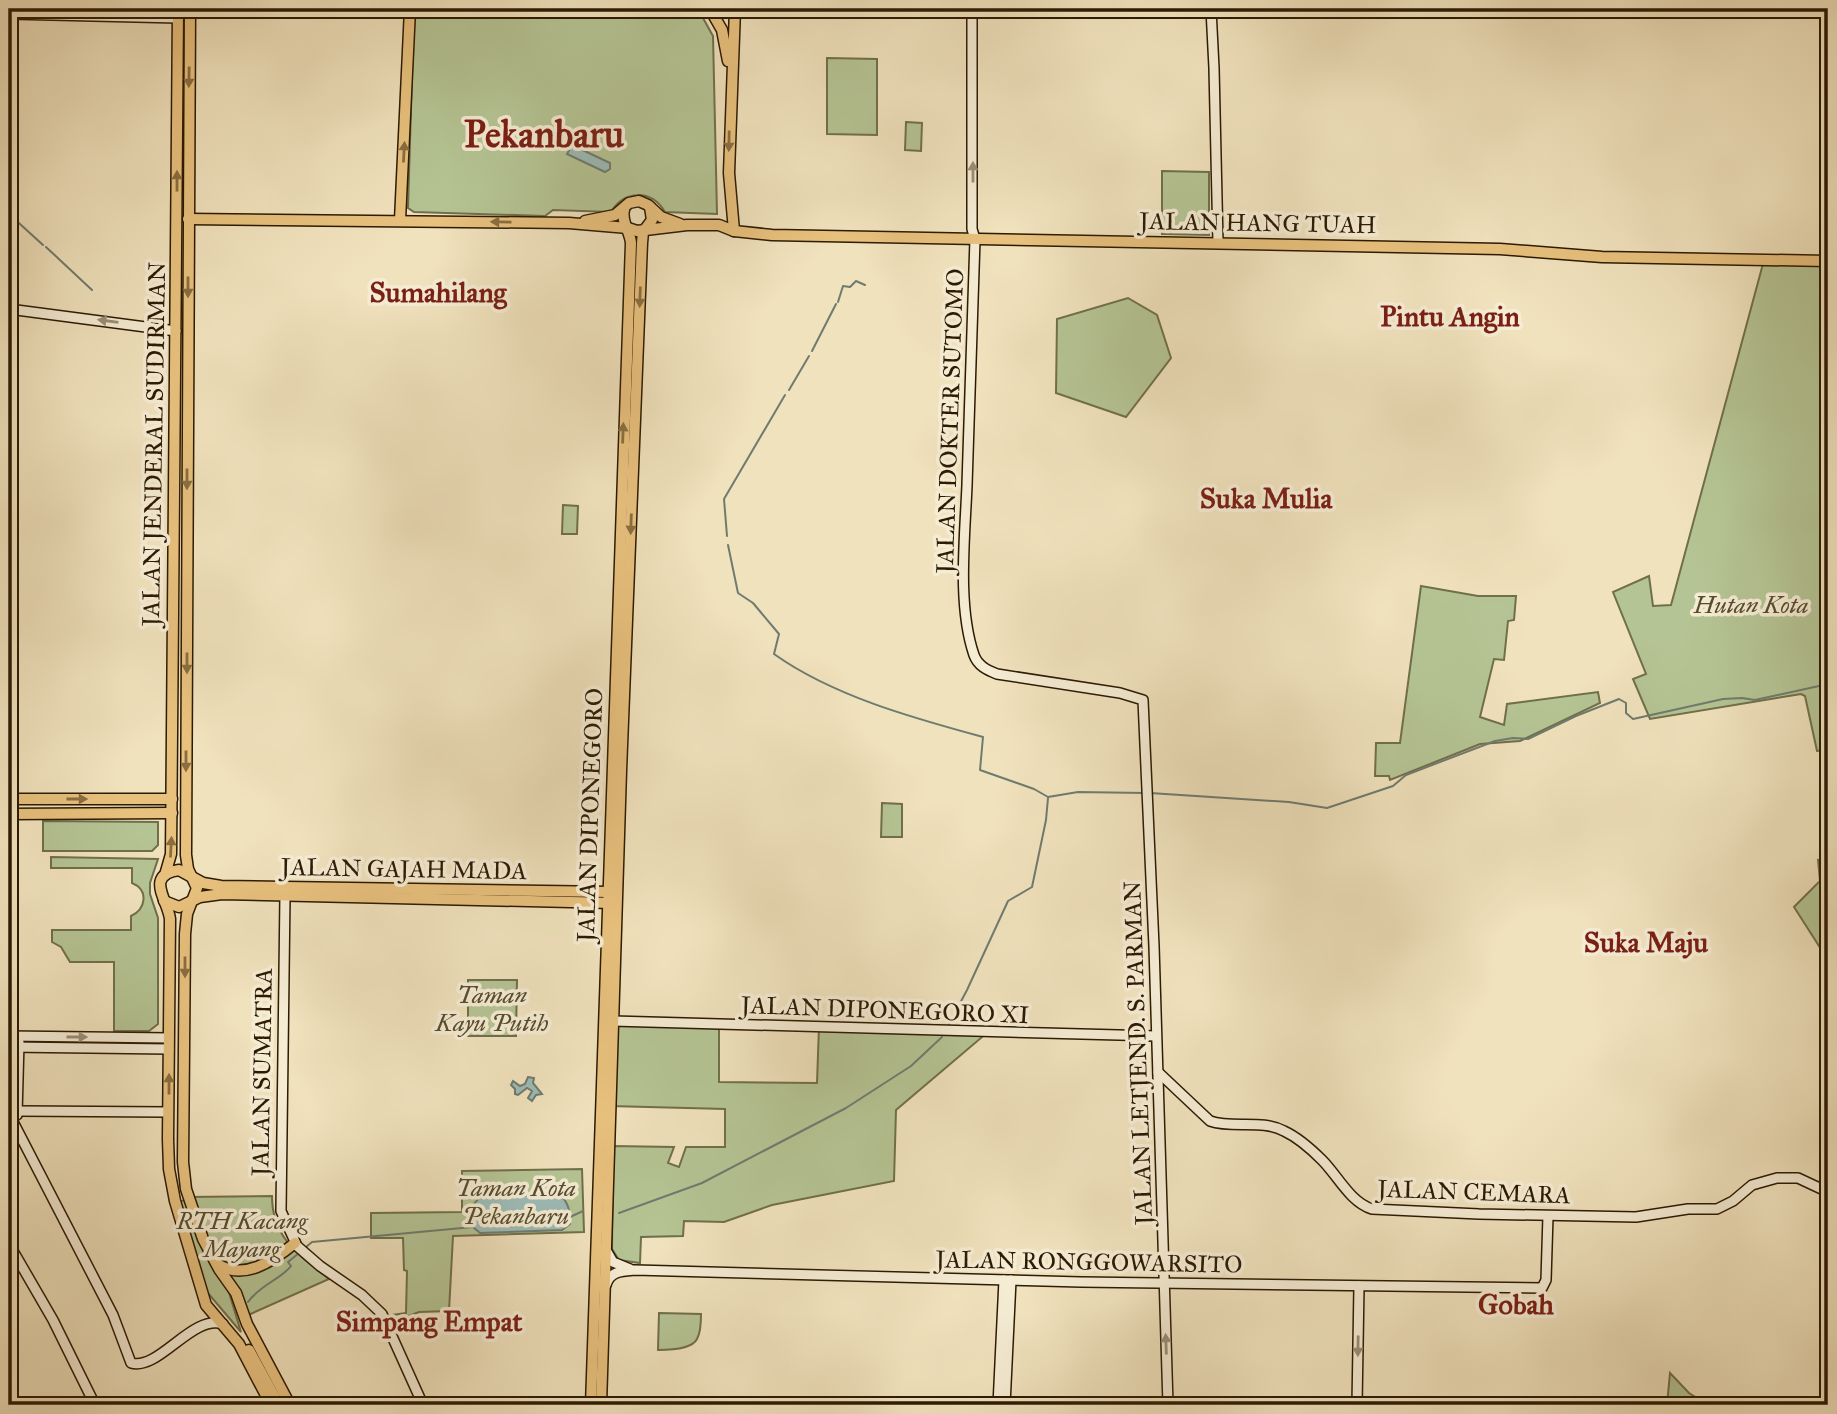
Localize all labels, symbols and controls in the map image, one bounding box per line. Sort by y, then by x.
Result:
one-way arrow [184,66,195,88]
district label: Pekanbaru [464,111,625,157]
one-way arrow [724,130,735,152]
one-way arrow [398,141,409,163]
one-way arrow [967,161,979,183]
one-way arrow [171,170,183,192]
street label: JALAN HANG TUAH [1136,206,1377,240]
one-way arrow [490,216,512,227]
street label: JALAN JENDERAL SUDIRMAN [136,261,172,630]
street label: JALAN DOKTER SUTOMO [930,268,970,577]
district label: Sumahilang [369,275,508,310]
one-way arrow [182,276,194,298]
one-way arrow [634,286,645,308]
district label: Pintu Angin [1380,299,1520,334]
one-way arrow [97,315,119,326]
one-way arrow [618,421,629,443]
one-way arrow [182,468,193,490]
district label: Suka Mulia [1200,481,1333,516]
one-way arrow [625,513,636,535]
park label: Hutan Kota [1693,590,1808,620]
one-way arrow [181,652,193,674]
street label: JALAN DIPONEGORO [570,687,609,946]
one-way arrow [180,750,192,772]
one-way arrow [66,793,88,805]
one-way arrow [166,836,177,858]
street label: JALAN GAJAH MADA [278,852,527,886]
street label: JALAN LETJEND. S. PARMAN [1117,881,1159,1228]
district label: Suka Maju [1584,925,1708,960]
one-way arrow [179,956,191,978]
street label: JALAN SUMATRA [245,968,279,1179]
park label: Taman Kayu Putih [434,980,549,1038]
street label: JALAN DIPONEGORO XI [737,990,1030,1030]
one-way arrow [66,1031,88,1043]
one-way arrow [163,1073,175,1095]
park label: Taman Kota Pekanbaru [456,1173,576,1231]
street label: JALAN CEMARA [1374,1174,1571,1210]
park label: RTH Kacang Mayang [176,1206,309,1264]
street label: JALAN RONGGOWARSITO [932,1244,1243,1280]
district label: Gobah [1478,1287,1554,1322]
district label: Simpang Empat [336,1304,522,1339]
one-way arrow [1160,1333,1171,1355]
one-way arrow [1352,1335,1364,1357]

